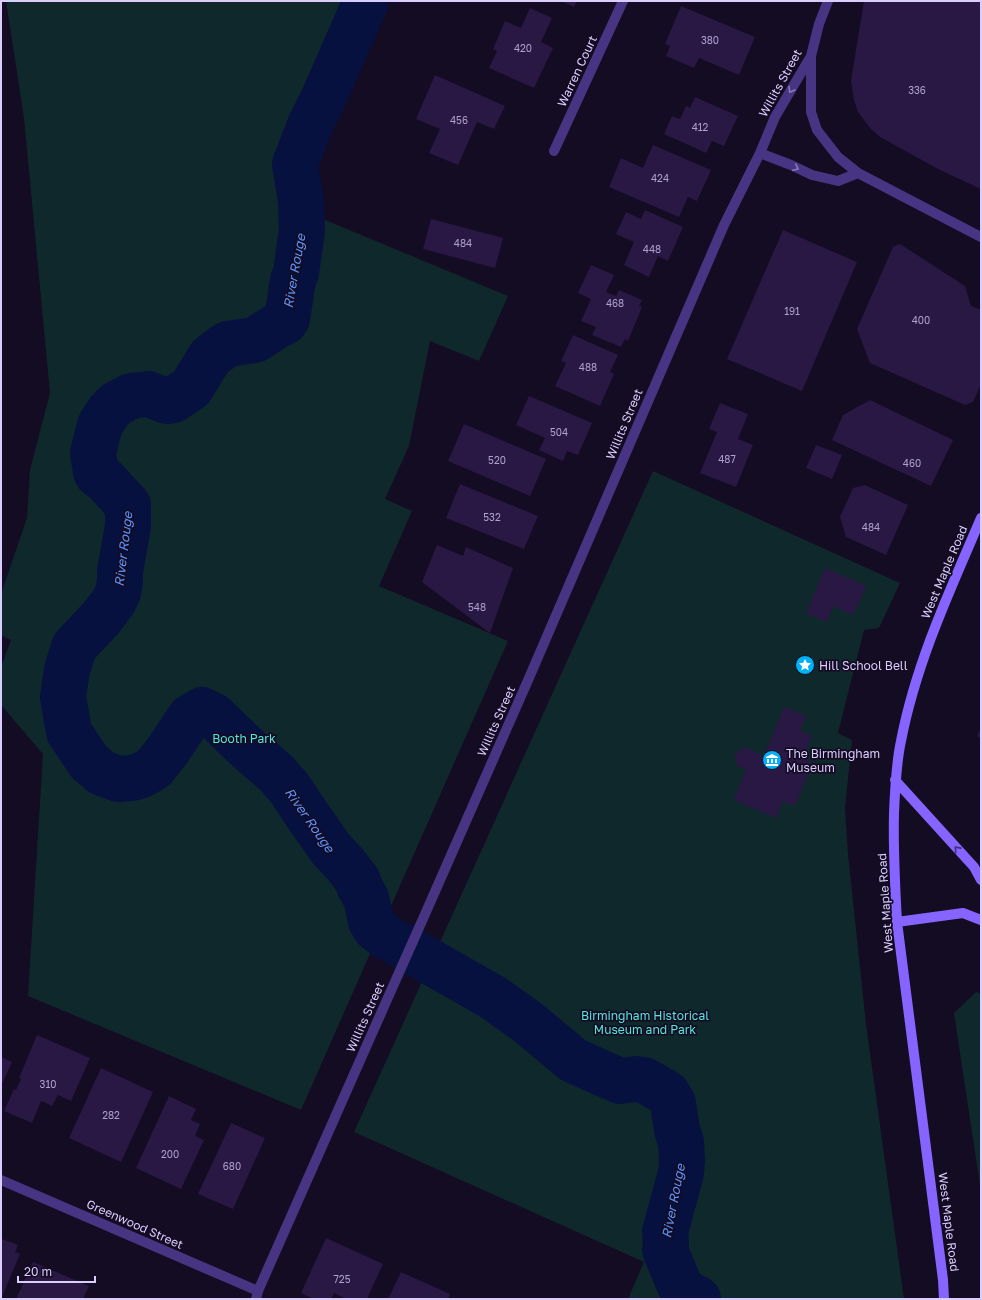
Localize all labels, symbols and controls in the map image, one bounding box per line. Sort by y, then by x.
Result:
street label: Warren Court [554,33,600,109]
house number: 380 [701,34,719,46]
house number: 420 [514,42,532,54]
street label: Willits Street [755,46,805,120]
house number: 336 [908,84,926,96]
one-way arrow [789,86,796,93]
house number: 456 [450,114,468,126]
house number: 412 [692,121,709,133]
one-way arrow [792,163,799,171]
house number: 424 [651,172,669,184]
water label: River Rouge [280,231,309,309]
house number: 484 [454,237,472,249]
house number: 448 [643,243,661,255]
house number: 468 [606,297,624,309]
house number: 191 [784,305,800,317]
house number: 400 [912,314,930,326]
house number: 488 [579,361,597,373]
street label: Willits Street [602,386,646,462]
house number: 504 [550,426,568,438]
house number: 487 [718,453,736,465]
house number: 520 [488,454,506,466]
house number: 460 [903,457,921,469]
water label: River Rouge [110,509,136,587]
house number: 532 [483,511,501,523]
house number: 484 [862,521,880,533]
street label: West Maple Road [918,523,970,621]
house number: 548 [468,601,486,613]
place icon: Hill School Bell [794,654,816,676]
place label: Hill School Bell [819,658,908,673]
street label: Willits Street [474,683,518,758]
park label: Booth Park [212,731,276,746]
place label: The Birmingham Museum [786,746,880,775]
museum icon: The Birmingham Museum [761,749,783,771]
water label: River Rouge [282,785,339,857]
one-way arrow [954,846,962,854]
street label: West Maple Road [874,853,896,953]
street label: Willits Street [343,979,387,1054]
park label: Birmingham Historical Museum and Park [581,1008,709,1037]
house number: 310 [40,1078,56,1090]
house number: 282 [102,1109,120,1121]
house number: 200 [161,1148,179,1160]
house number: 680 [223,1160,241,1172]
water label: River Rouge [658,1161,688,1239]
street label: West Maple Road [935,1172,963,1272]
street label: Greenwood Street [84,1196,186,1252]
scale bar [18,1258,95,1284]
text: 20 m [24,1264,52,1279]
house number: 725 [334,1273,351,1285]

